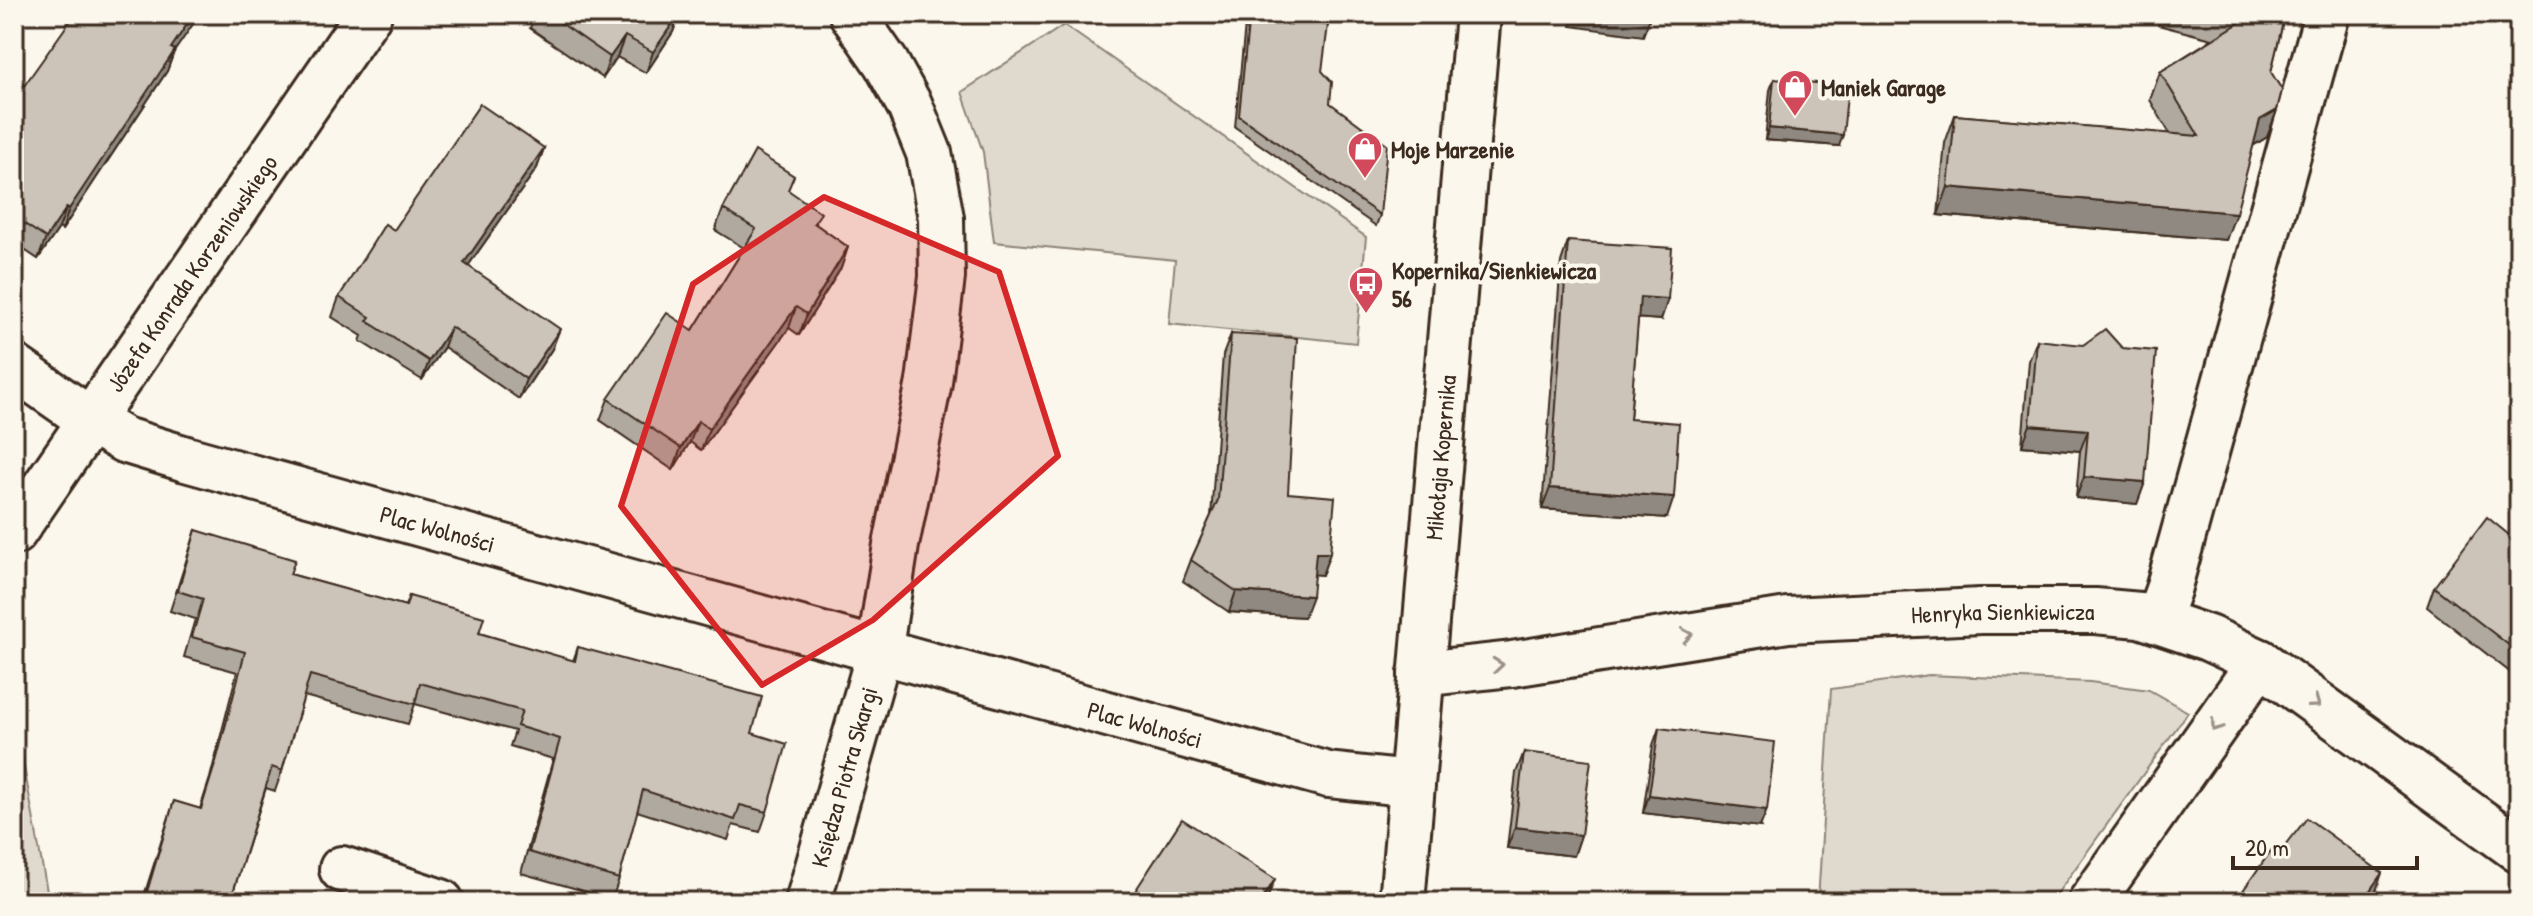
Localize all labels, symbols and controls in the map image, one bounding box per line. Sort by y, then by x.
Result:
shop icon: Maniek Garage [1776,68,1814,118]
place label: Maniek Garage [1821,71,1946,104]
shop icon: Moje Marzenie [1346,130,1384,180]
place label: Moje Marzenie [1391,133,1515,165]
street label: Józefa Konrada Korzeniowskiego [99,148,284,398]
place label: Kopernika/Sienkiewicza 56 [1392,254,1597,314]
bus stop icon: Kopernika/Sienkiewicza 56 [1347,265,1385,315]
street label: Mikołaja Kopernika [1417,374,1463,541]
street label: Plac Wolności [377,498,499,560]
street label: Henryka Sienkiewicza [1910,595,2094,630]
one-way arrow [1680,628,1694,645]
one-way arrow [1492,657,1505,674]
street label: Księdza Piotra Skargi [803,683,885,871]
street label: Plac Wolności [1084,693,1206,755]
one-way arrow [2307,693,2321,707]
one-way arrow [2211,718,2225,732]
scale bar [2233,820,2417,870]
text: 20 m [2245,831,2289,863]

